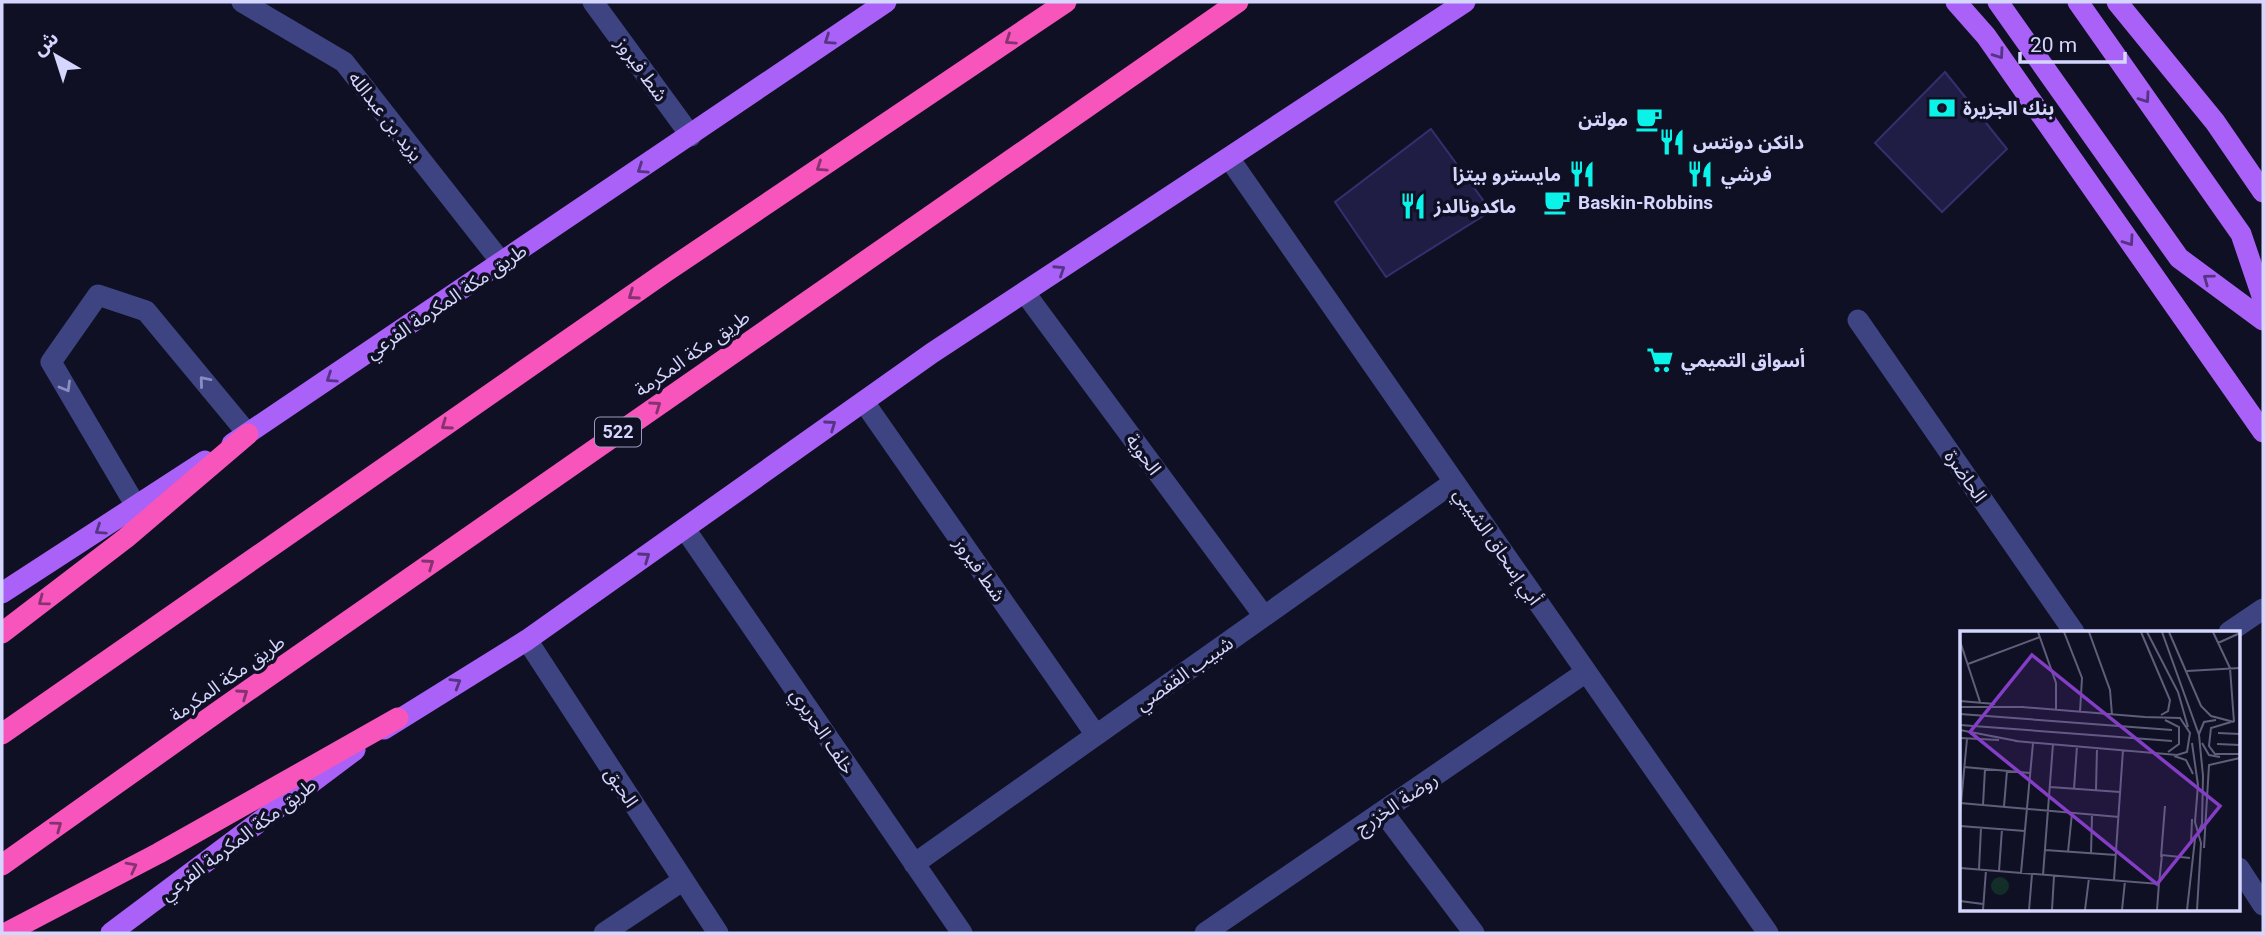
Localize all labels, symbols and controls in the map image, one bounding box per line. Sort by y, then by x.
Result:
north arrow [21,21,91,91]
scale bar [2020,21,2125,65]
text: ش [28,26,63,60]
street label: شط فيروز [610,32,673,106]
one-way arrow [824,32,837,45]
one-way arrow [1004,32,1017,45]
text: 20 m [2030,33,2077,57]
one-way arrow [1991,46,2003,59]
street label: يزيد بن عبدالله [343,67,428,166]
one-way arrow [2137,90,2149,103]
bank icon: بنك الجزيرة [1927,93,1957,123]
place label: بنك الجزيرة [1963,97,2054,120]
cafe icon: مولتن [1634,104,1664,134]
place label: مولتن [1578,108,1628,131]
restaurant icon: دانكن دونتس [1657,127,1687,157]
place label: دانكن دونتس [1693,131,1804,154]
one-way arrow [816,159,829,171]
restaurant icon: مايسترو بيتزا [1567,159,1597,189]
restaurant icon: فرشي [1685,159,1715,189]
one-way arrow [636,161,649,174]
place label: مايسترو بيتزا [1452,163,1561,186]
place label: فرشي [1721,163,1772,189]
cafe icon: Baskin-Robbins [1542,187,1572,217]
restaurant icon: ماكدونالدز [1398,191,1428,221]
place label: Baskin-Robbins [1578,191,1713,214]
place label: ماكدونالدز [1433,195,1516,218]
one-way arrow [2121,233,2133,246]
street label: طريق مكة المكرمة الفرعي [361,239,533,367]
one-way arrow [1052,265,1065,278]
one-way arrow [2203,275,2216,288]
one-way arrow [628,287,641,299]
street label: طريق مكة المكرمة [630,305,754,402]
supermarket icon: أسواق التميمي [1645,345,1675,375]
place label: أسواق التميمي [1681,347,1805,375]
one-way arrow [326,370,339,382]
one-way arrow [200,377,212,390]
one-way arrow [58,379,71,392]
one-way arrow [648,402,661,414]
one-way arrow [441,417,454,429]
road number: 522 [595,418,641,446]
one-way arrow [823,421,836,434]
street label: الحوية [1121,429,1166,479]
street label: الحاضرة [1939,446,1992,507]
street label: أبي إسحاق الشيبي [1446,483,1547,611]
one-way arrow [95,522,108,535]
street label: شط فيروز [948,532,1010,606]
one-way arrow [637,553,650,565]
one-way arrow [421,560,434,572]
one-way arrow [39,593,51,606]
street label: طريق مكة المكرمة [165,630,289,727]
street label: شبيب القفصي [1131,631,1240,718]
inset map [1960,631,2240,911]
one-way arrow [449,678,462,691]
street label: خلف الحريري [783,684,860,781]
one-way arrow [235,690,248,702]
street label: الحبق [600,763,643,812]
street label: روضة الخزرج [1351,767,1443,841]
street label: طريق مكة المكرمة الفرعي [156,773,323,908]
one-way arrow [49,822,62,834]
one-way arrow [124,862,137,876]

